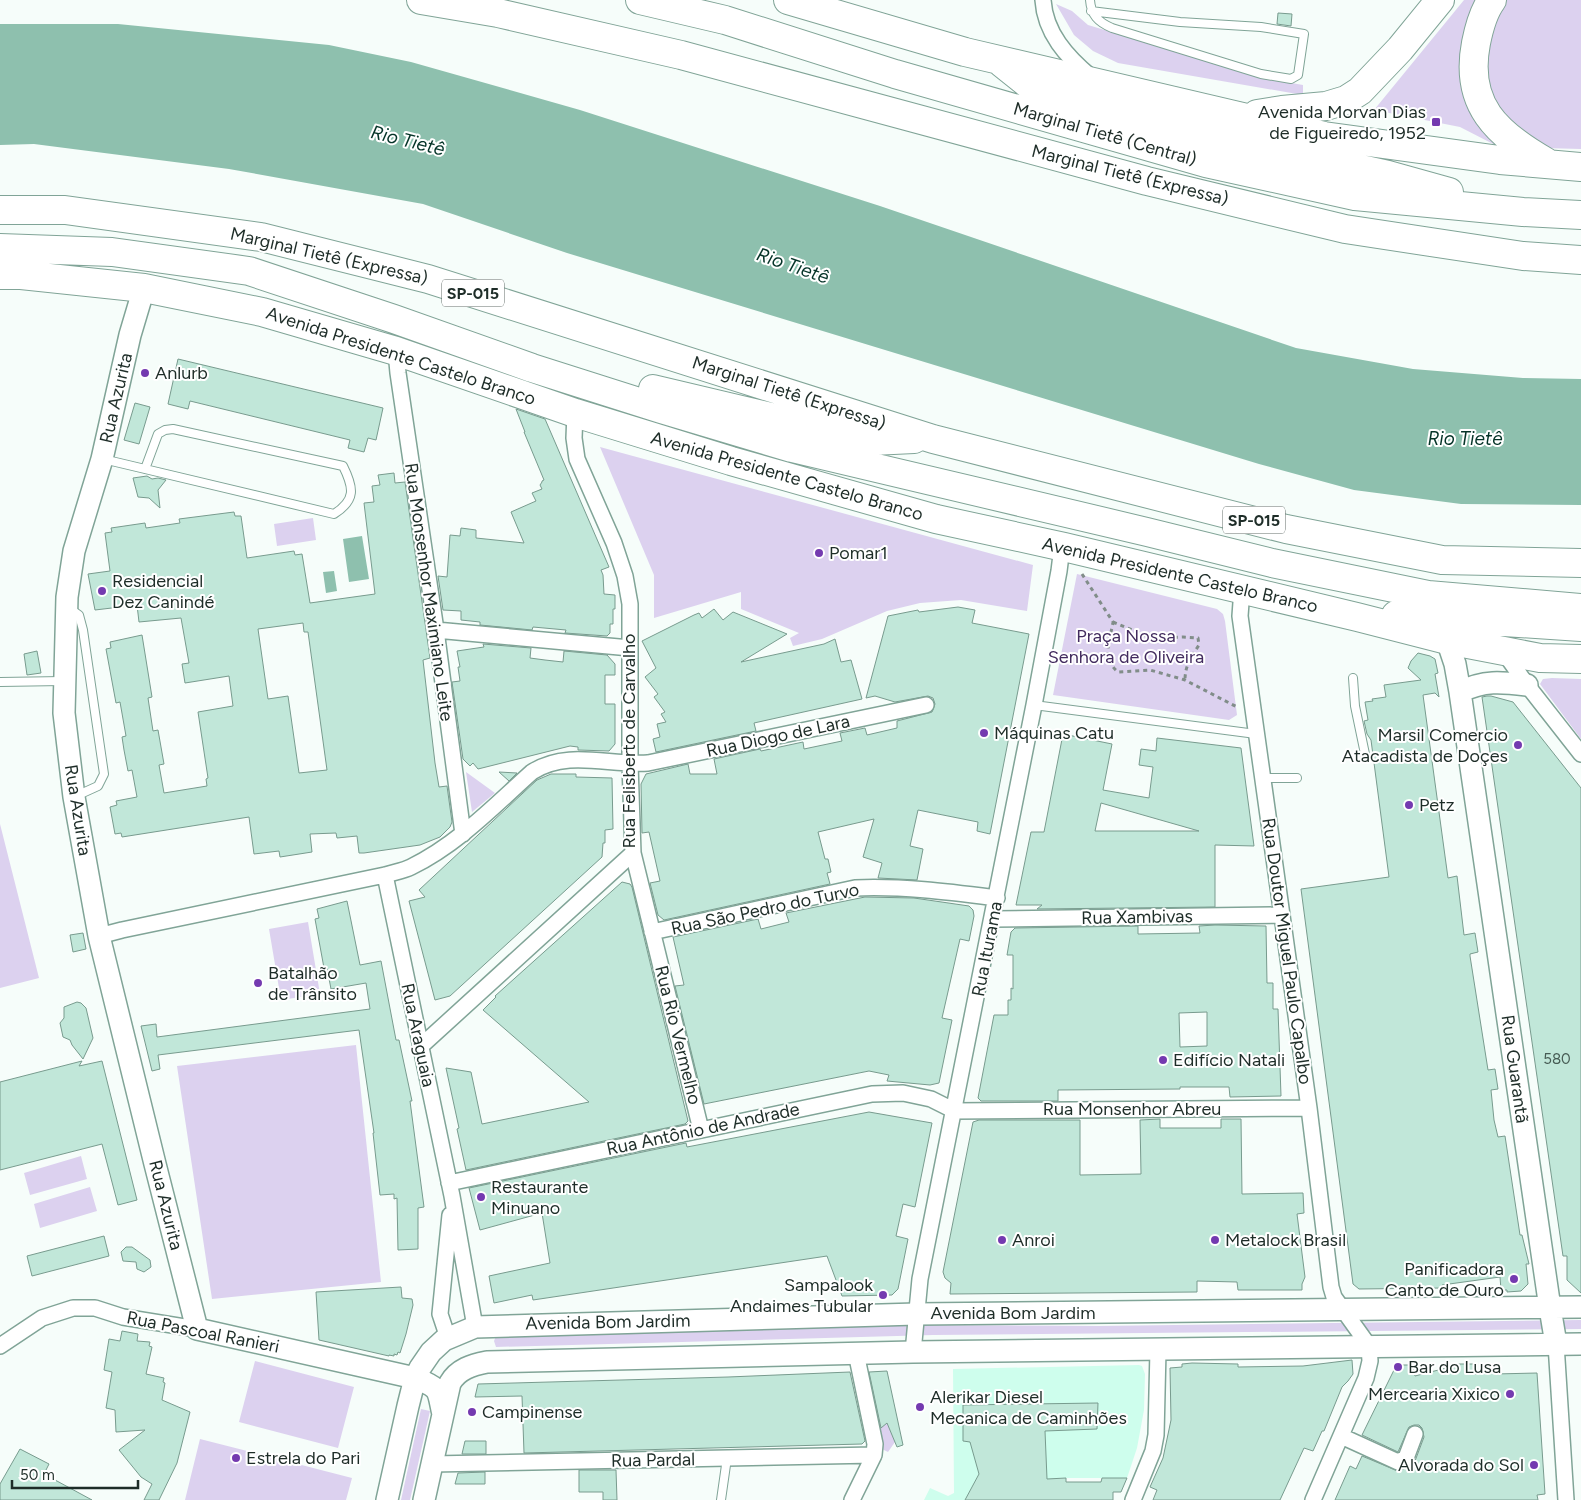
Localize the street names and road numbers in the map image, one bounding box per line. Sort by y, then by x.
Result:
street label: Marginal Tietê (Central) [1011,97,1199,171]
street label: Marginal Tietê (Expressa) [1029,140,1231,210]
street label: Marginal Tietê (Expressa) [228,223,430,289]
road number: SP-015 [442,280,504,306]
street label: Avenida Presidente Castelo Branco [263,302,539,410]
street label: Rua Azurita [95,351,137,445]
street label: Marginal Tietê (Expressa) [689,351,889,435]
street label: Avenida Presidente Castelo Branco [648,427,926,525]
street label: Rua Monsenhor Maximiano Leite [400,461,458,723]
road number: SP-015 [1223,506,1285,534]
street label: Avenida Presidente Castelo Branco [1040,533,1320,617]
street label: Rua Felisberto de Carvalho [618,634,640,848]
street label: Rua Diogo de Lara [704,710,852,762]
street label: Rua Azurita [60,763,96,857]
street label: Rua Doutor Miguel Paulo Capalbo [1257,816,1317,1086]
street label: Rua São Pedro do Turvo [669,878,861,940]
street label: Rua Iturama [967,900,1007,998]
street label: Rua Xambivas [1081,905,1193,929]
street label: Rua Rio Vermelho [650,963,706,1107]
street label: Rua Araguaia [396,981,440,1089]
street label: Rua Guarantã [1497,1013,1533,1125]
street label: Rua Antônio de Andrade [605,1098,802,1160]
street label: Rua Monsenhor Abreu [1043,1098,1221,1120]
street label: Rua Azurita [144,1158,188,1252]
street label: Avenida Bom Jardim [930,1302,1096,1324]
street label: Rua Pascoal Ranieri [125,1306,281,1358]
street label: Avenida Bom Jardim [525,1310,691,1334]
street label: Rua Pardal [611,1448,695,1472]

